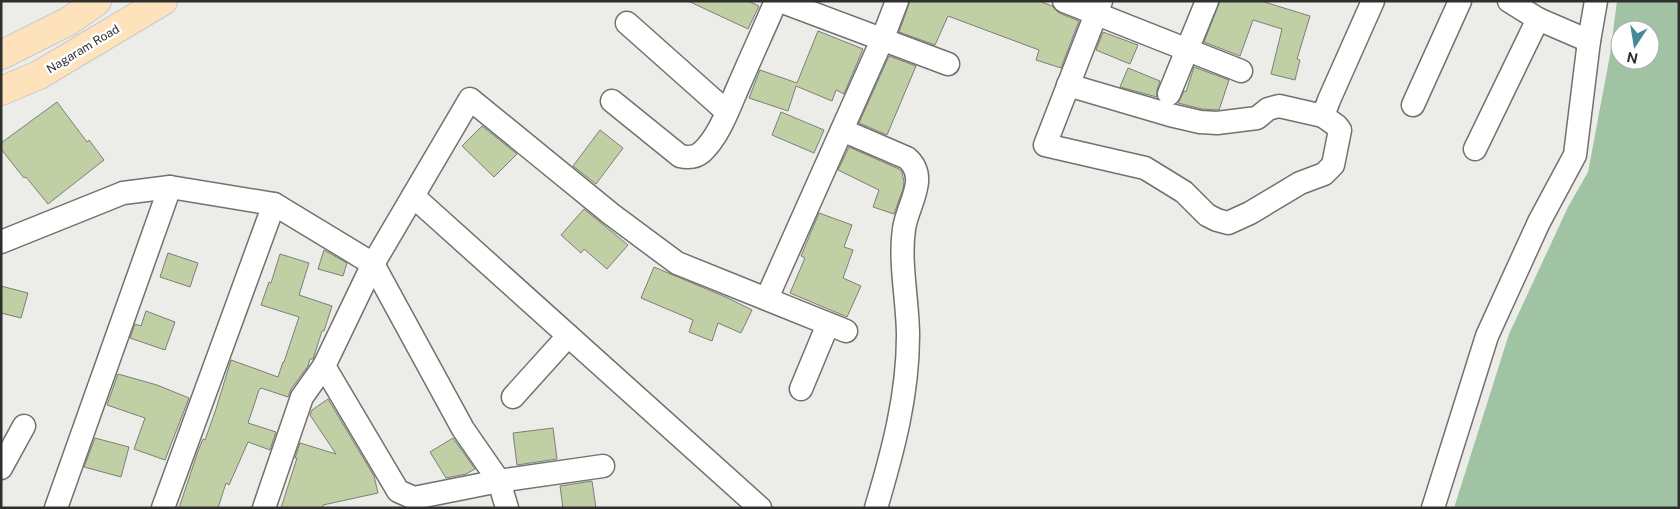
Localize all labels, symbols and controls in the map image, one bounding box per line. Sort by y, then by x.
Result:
north arrow [1610,20,1660,70]
street label: Nagaram Road [44,22,122,76]
text: N [1625,49,1639,67]

